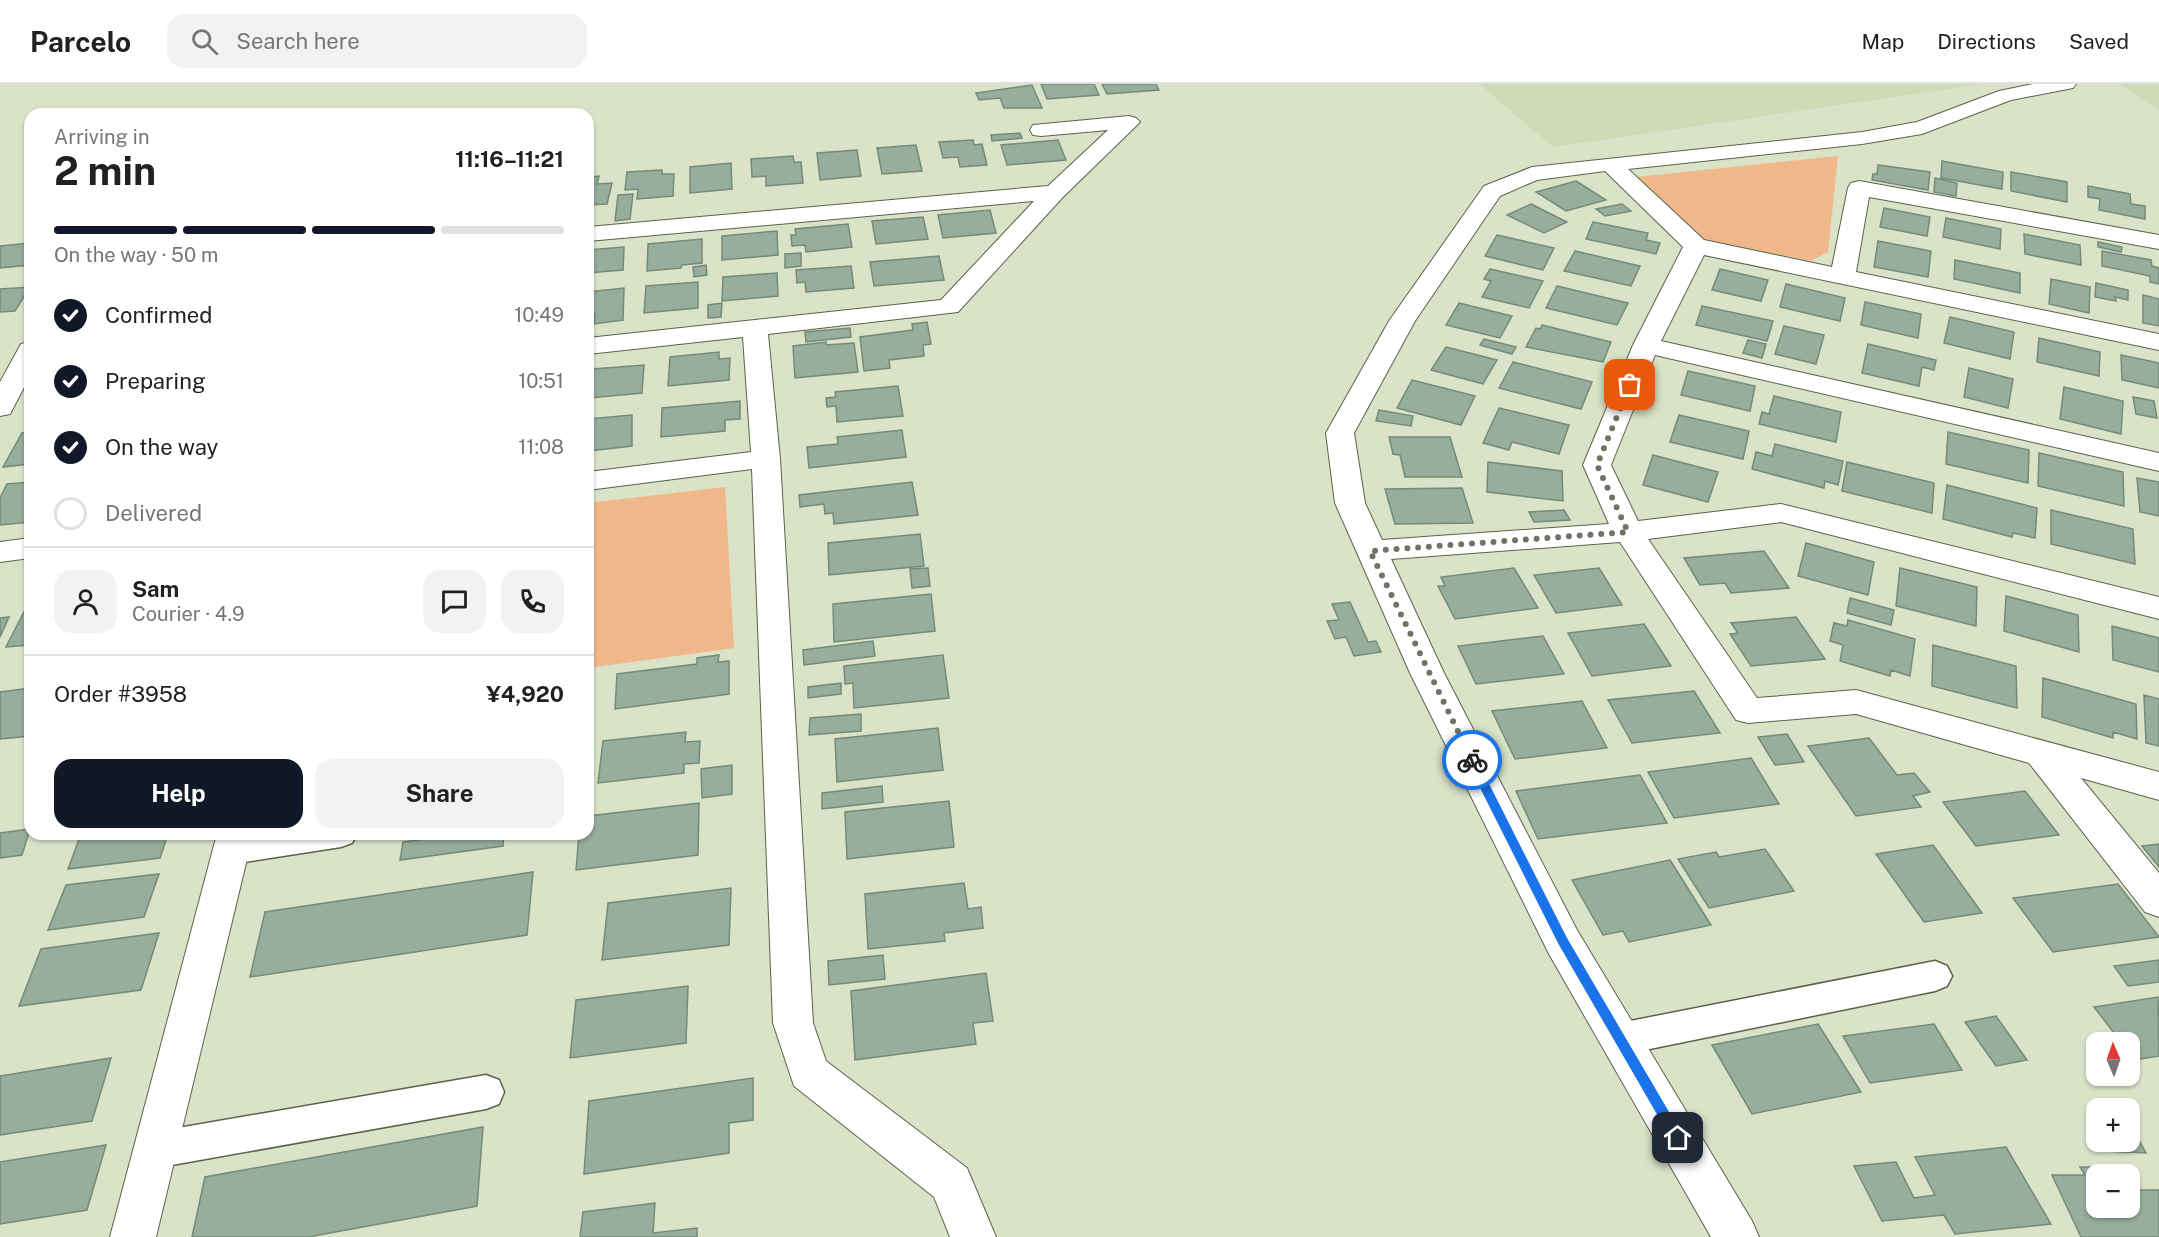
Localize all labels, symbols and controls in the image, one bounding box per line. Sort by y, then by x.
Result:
search box [167,14,587,68]
text: Parcelo [30,25,131,58]
icon: search [188,25,221,58]
text: Search here [236,28,360,54]
text: Map [1862,29,1904,54]
text: Directions [1937,29,2036,54]
text: Saved [2069,29,2129,54]
text: Arriving in [54,125,149,149]
text: 11:16–11:21 [455,146,564,172]
text: 2 min [54,148,156,194]
text: On the way · 50 m [54,243,218,267]
icon: check [54,299,87,332]
text: Confirmed [105,302,212,328]
text: 10:49 [514,303,564,327]
pin [1604,359,1655,410]
icon: check [54,365,87,398]
text: Preparing [105,368,206,394]
icon: bag [1613,368,1646,401]
text: 10:51 [518,369,564,393]
icon: check [54,431,87,464]
text: On the way [105,434,218,460]
text: 11:08 [518,435,564,459]
text: Delivered [105,500,202,526]
button: person [54,570,117,633]
button: chat [423,570,486,633]
button: phone [501,570,564,633]
text: Sam [132,576,179,602]
text: Courier · 4.9 [132,602,244,626]
text: Order #3958 [54,681,187,707]
text: ¥4,920 [486,681,564,707]
courier [1442,730,1502,790]
icon: bike [1456,744,1489,777]
button: Help [54,759,303,828]
button: Share [315,759,564,828]
north arrow [2086,1032,2140,1086]
map controls [2086,1032,2140,1218]
button: + [2086,1098,2140,1152]
pin [1652,1112,1703,1163]
icon: home [1661,1121,1694,1154]
button: − [2086,1164,2140,1218]

